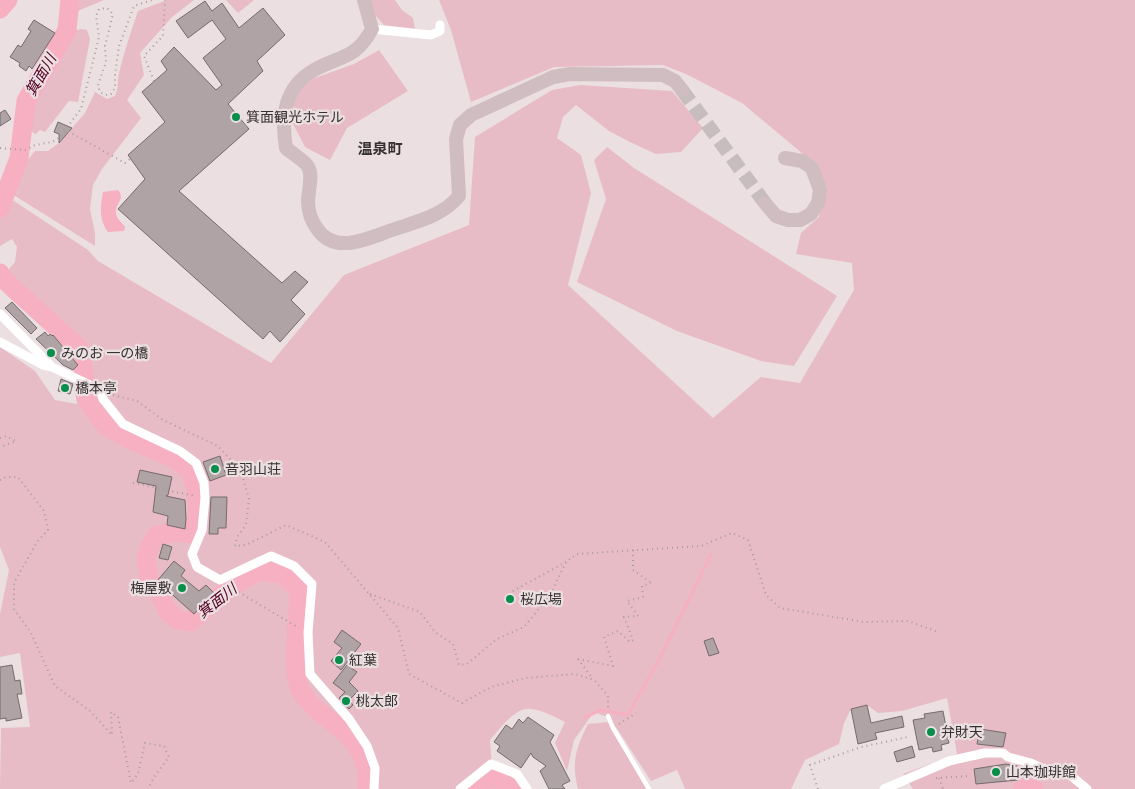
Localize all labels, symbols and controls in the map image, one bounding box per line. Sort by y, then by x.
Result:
water label: 箕面川 [21,49,61,99]
place label: 箕面観光ホテル [246,108,344,126]
marker: 箕面観光ホテル [230,111,242,123]
district label: 温泉町 [357,139,403,158]
place label: みのお 一の橋 [61,344,148,362]
marker: みのお 一の橋 [45,347,57,359]
place label: 橋本亭 [75,379,117,397]
marker: 橋本亭 [59,382,71,394]
place label: 音羽山荘 [225,460,281,478]
marker: 音羽山荘 [209,463,221,475]
water label: 箕面川 [193,578,242,622]
place label: 梅屋敷 [130,579,172,597]
marker: 梅屋敷 [176,582,188,594]
place label: 桜広場 [520,590,562,608]
marker: 桜広場 [504,593,516,605]
place label: 紅葉 [349,651,377,669]
marker: 紅葉 [333,654,345,666]
place label: 桃太郎 [356,692,398,710]
marker: 桃太郎 [340,695,352,707]
place label: 弁財天 [941,723,983,741]
marker: 弁財天 [925,726,937,738]
place label: 山本珈琲館 [1006,763,1076,781]
marker: 山本珈琲館 [990,766,1002,778]

